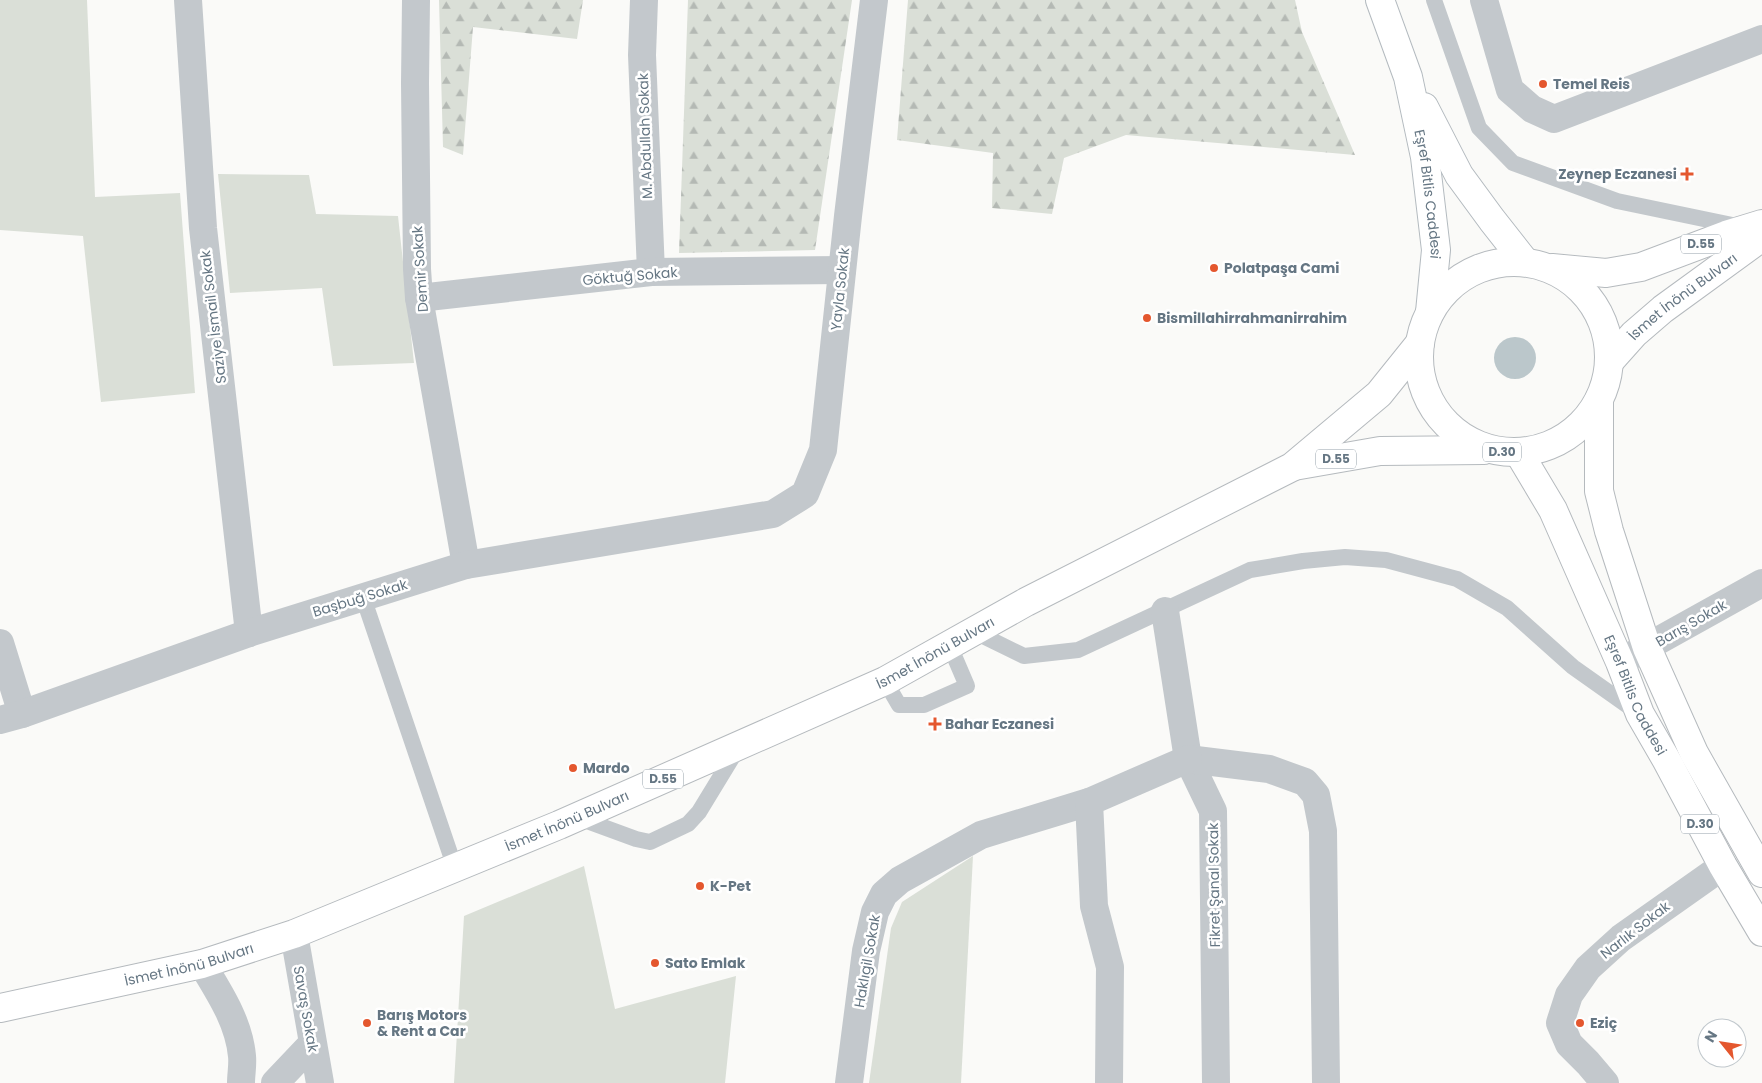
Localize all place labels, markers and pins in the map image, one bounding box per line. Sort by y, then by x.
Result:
place label: Temel Reis [1553,74,1630,94]
marker: Temel Reis [1537,78,1549,90]
place label: Zeynep Eczanesi [1558,164,1677,184]
marker: Zeynep Eczanesi [1681,168,1693,180]
place label: Polatpaşa Cami [1224,258,1339,278]
marker: Polatpaşa Cami [1208,262,1220,274]
place label: Bismillahirrahmanirrahim [1157,308,1347,328]
marker: Bismillahirrahmanirrahim [1141,312,1153,324]
place label: Bahar Eczanesi [945,714,1054,734]
marker: Bahar Eczanesi [929,718,941,730]
place label: Mardo [583,758,630,778]
marker: Mardo [567,762,579,774]
place label: K-Pet [710,876,751,896]
marker: K-Pet [694,880,706,892]
place label: Sato Emlak [665,953,746,973]
marker: Sato Emlak [649,957,661,969]
place label: Barış Motors & Rent a Car [377,1005,467,1041]
place label: Eziç [1590,1013,1618,1033]
marker: Barış Motors & Rent a Car [361,1017,373,1029]
marker: Eziç [1574,1017,1586,1029]

